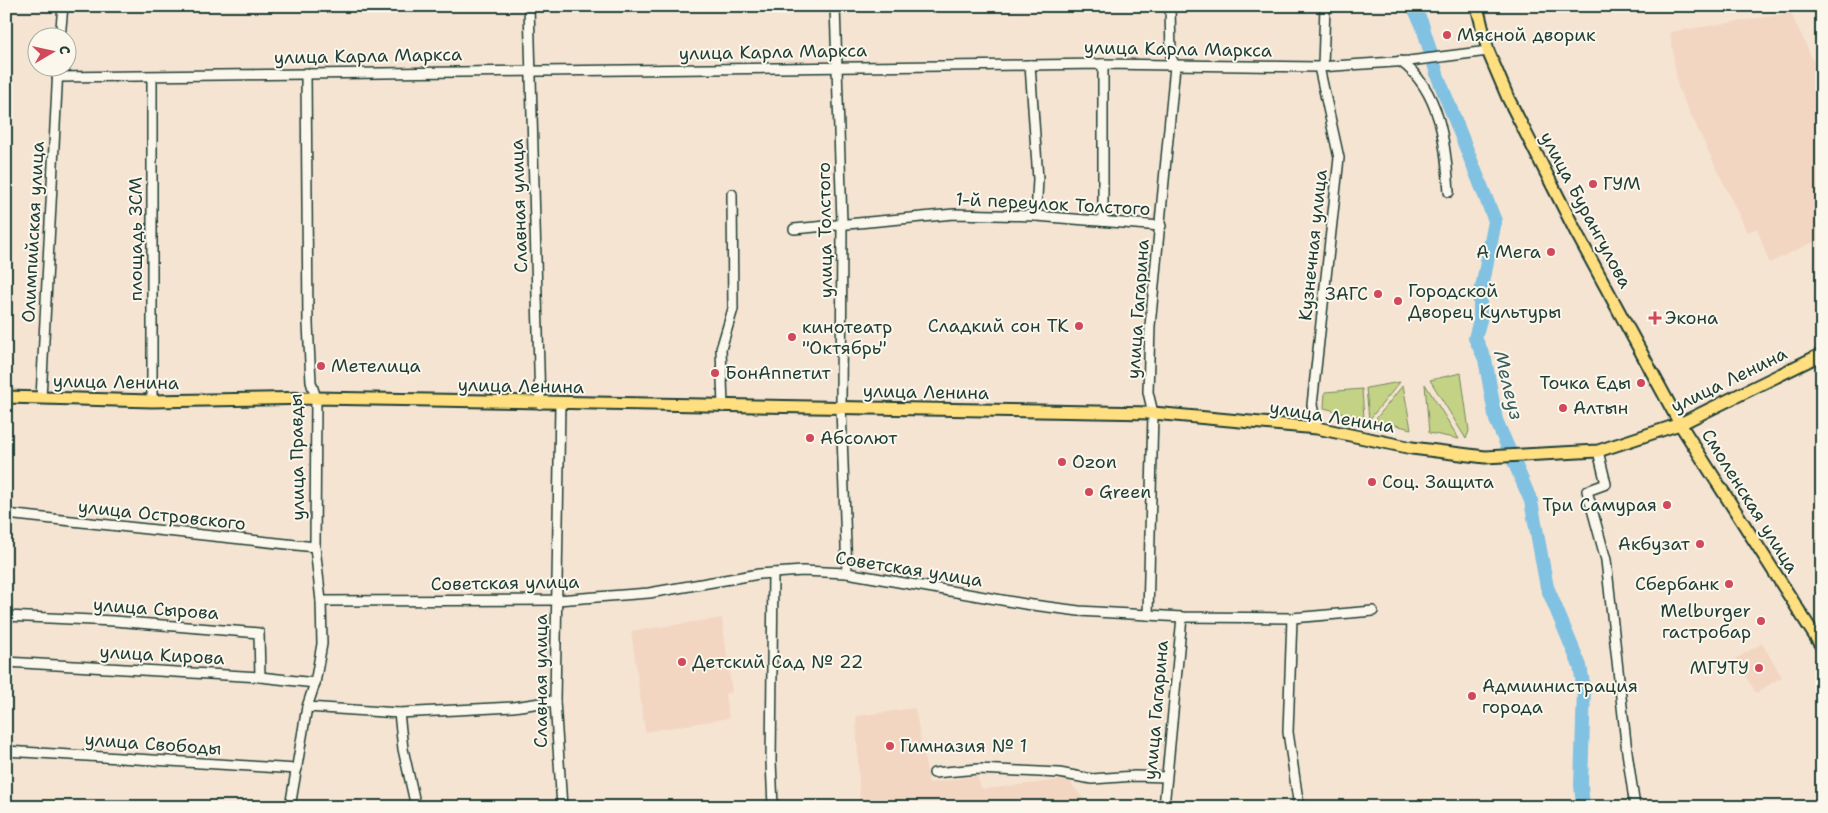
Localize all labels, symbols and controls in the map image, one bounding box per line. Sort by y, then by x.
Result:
place label: Мясной дворик [1457,23,1596,47]
north arrow [28,28,78,78]
marker: Мясной дворик [1441,29,1453,41]
street label: улица Карла Маркса [1084,35,1272,63]
street label: улица Карла Маркса [679,38,867,66]
street label: улица Карла Маркса [274,42,462,70]
text: С [55,44,74,56]
street label: улица Бурангулова [1535,128,1637,292]
street label: Славная улица [505,139,533,273]
street label: Олимпийская улица [16,141,50,323]
street label: улица Толстого [812,162,838,298]
street label: Кузнечная улица [1293,168,1333,322]
place label: ГУМ [1603,172,1641,196]
street label: площадь ЗСМ [124,177,148,301]
marker: ГУМ [1587,178,1599,190]
street label: 1-й переулок Толстого [955,187,1151,221]
street label: улица Гагарина [1121,238,1155,380]
place label: А Мега [1476,240,1541,264]
marker: А Мега [1545,246,1557,258]
place label: Городской Дворец Культуры [1408,279,1561,324]
place label: ЗАГС [1325,282,1368,306]
marker: ЗАГС [1372,288,1384,300]
marker: Городской Дворец Культуры [1392,295,1404,307]
place label: Экона [1665,306,1718,330]
marker: Экона [1649,312,1661,324]
place label: Сладкий сон ТК [928,314,1069,338]
place label: кинотеатр "Октябрь" [802,315,892,360]
marker: Сладкий сон ТК [1073,320,1085,332]
marker: кинотеатр "Октябрь" [786,331,798,343]
street label: улица Ленина [1667,342,1791,418]
water label: Мелеуз [1488,348,1529,422]
place label: Метелица [331,354,421,378]
marker: Метелица [315,360,327,372]
place label: БонАппетит [725,361,831,385]
marker: БонАппетит [709,367,721,379]
street label: улица Ленина [53,369,179,395]
place label: Точка Еды [1540,371,1631,395]
street label: улица Ленина [458,373,584,399]
marker: Точка Еды [1635,377,1647,389]
street label: улица Ленина [863,379,989,405]
street label: улица Правды [284,393,310,521]
street label: улица Ленина [1268,395,1396,439]
place label: Алтын [1573,396,1628,420]
marker: Алтын [1557,402,1569,414]
street label: Смоленская улица [1696,424,1804,578]
place label: Абсолют [820,426,898,450]
marker: Абсолют [804,432,816,444]
place label: Ozon [1072,450,1117,474]
marker: Ozon [1056,456,1068,468]
place label: Соц. Защита [1382,470,1494,494]
marker: Соц. Защита [1366,476,1378,488]
place label: Green [1099,480,1151,504]
marker: Green [1083,486,1095,498]
place label: Три Самурая [1542,493,1657,517]
street label: улица Островского [77,494,247,536]
marker: Три Самурая [1661,499,1673,511]
place label: Акбузат [1618,532,1691,556]
marker: Акбузат [1694,538,1706,550]
street label: Советская улица [834,546,984,592]
street label: Советская улица [430,570,580,596]
place label: Сбербанк [1635,572,1719,596]
marker: Сбербанк [1723,578,1735,590]
street label: улица Сырова [92,593,220,625]
place label: Melburger гастробар [1660,599,1751,644]
street label: Славная улица [529,614,553,748]
marker: Melburger гастробар [1755,615,1767,627]
street label: улица Гагарина [1138,639,1174,781]
street label: улица Кирова [99,640,225,670]
place label: Детский Сад № 22 [692,650,863,674]
marker: Детский Сад № 22 [676,656,688,668]
place label: МГУТУ [1690,656,1749,680]
marker: МГУТУ [1753,662,1765,674]
place label: Адмиинистрация города [1482,674,1638,719]
marker: Адмиинистрация города [1466,690,1478,702]
street label: улица Свободы [84,727,222,761]
place label: Гимназия № 1 [900,734,1027,758]
marker: Гимназия № 1 [884,740,896,752]

